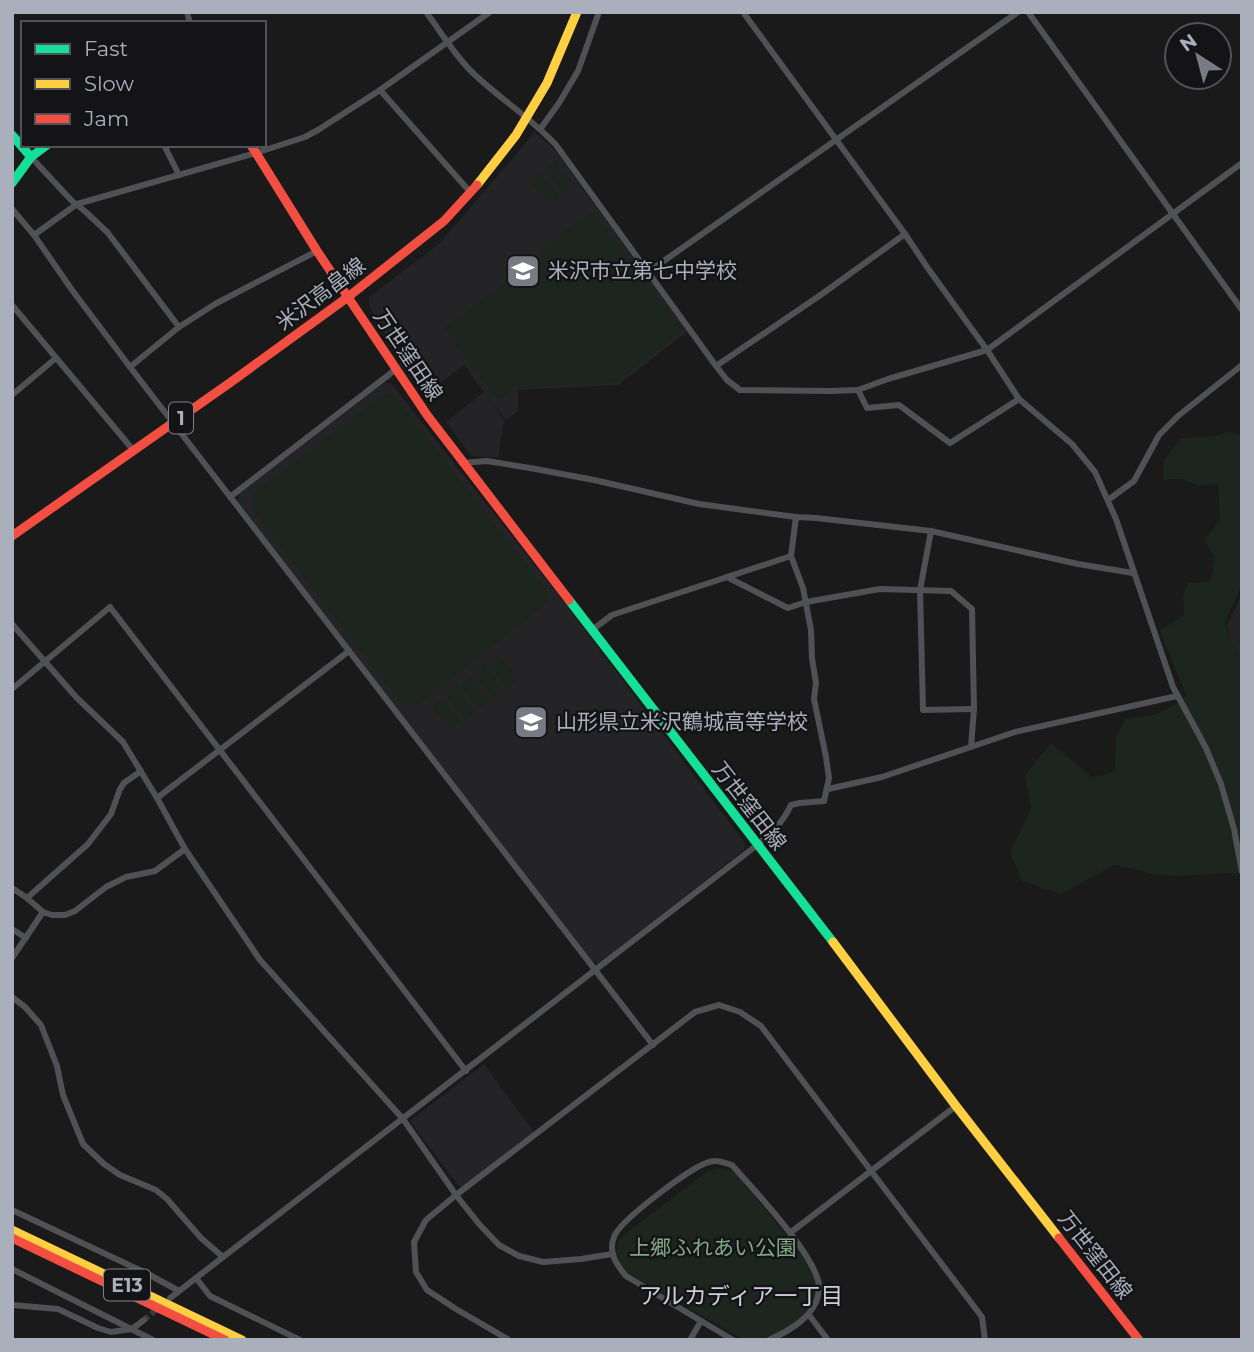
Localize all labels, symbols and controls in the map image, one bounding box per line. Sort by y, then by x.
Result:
legend [21,21,266,147]
north arrow [1163,21,1233,91]
text: N [1175,29,1201,56]
text: Fast [84,36,128,61]
text: Slow [84,71,134,96]
text: Jam [83,106,129,131]
street label: 米沢高畠線 [271,252,370,335]
school or university icon: 米沢市立第七中学校 [504,252,542,290]
place label: 米沢市立第七中学校 [548,258,737,283]
street label: 万世窪田線 [369,304,448,405]
road number: 1 [169,402,193,434]
school or university icon: 山形県立米沢鶴城高等学校 [512,703,550,741]
place label: 山形県立米沢鶴城高等学校 [556,709,808,734]
street label: 万世窪田線 [707,757,792,855]
street label: 万世窪田線 [1053,1206,1138,1304]
park label: 上郷ふれあい公園 [629,1235,797,1260]
road number: E13 [104,1270,150,1301]
district label: アルカディア一丁目 [639,1282,843,1310]

